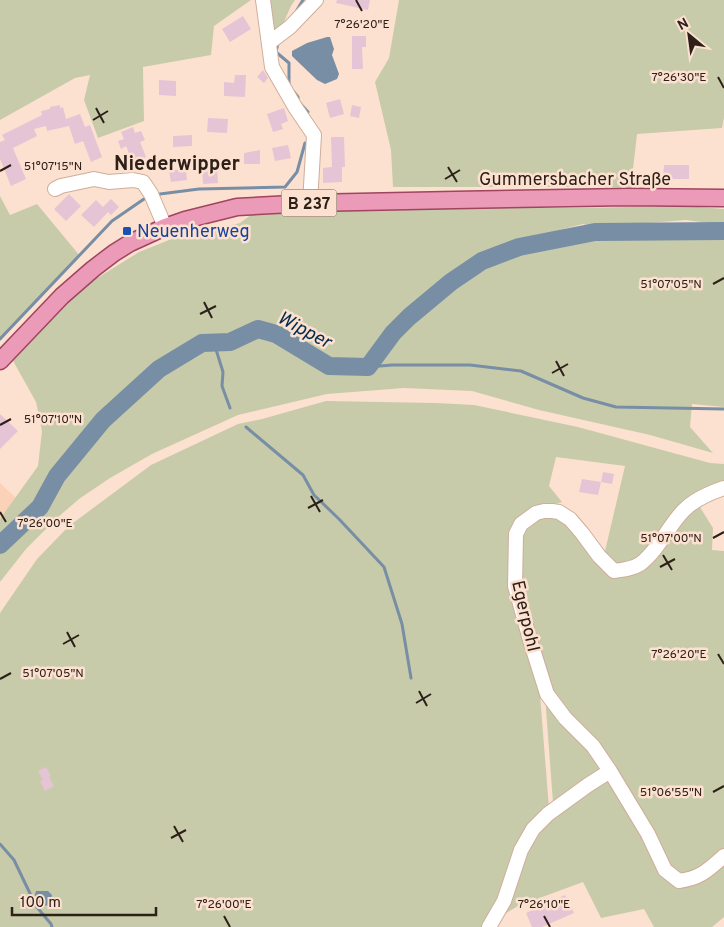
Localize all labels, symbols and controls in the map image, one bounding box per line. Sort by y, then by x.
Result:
north arrow [664,10,714,60]
text: N [675,15,692,35]
text: 7°26'20"E [334,17,390,33]
text: 7°26'30"E [651,70,707,86]
district label: Niederwipper [114,152,241,178]
text: 51°07'15"N [24,159,82,175]
street label: Gummersbacher Straße [479,169,671,192]
road number: B 237 [282,190,336,217]
place label: Neuenherweg [137,221,250,244]
marker: Neuenherweg [121,225,133,237]
text: 51°07'05"N [640,277,702,293]
water label: Wipper [273,307,337,356]
text: 51°07'10"N [24,412,82,428]
text: 7°26'00"E [17,516,73,532]
text: 51°07'00"N [640,531,702,547]
street label: Egerpohl [505,579,544,654]
text: 7°26'20"E [651,647,707,663]
text: 51°07'05"N [22,666,84,682]
text: 51°06'55"N [640,785,702,801]
scale bar [12,884,156,916]
text: 100 m [20,894,61,913]
text: 7°26'00"E [196,897,252,913]
text: 7°26'10"E [518,897,570,913]

